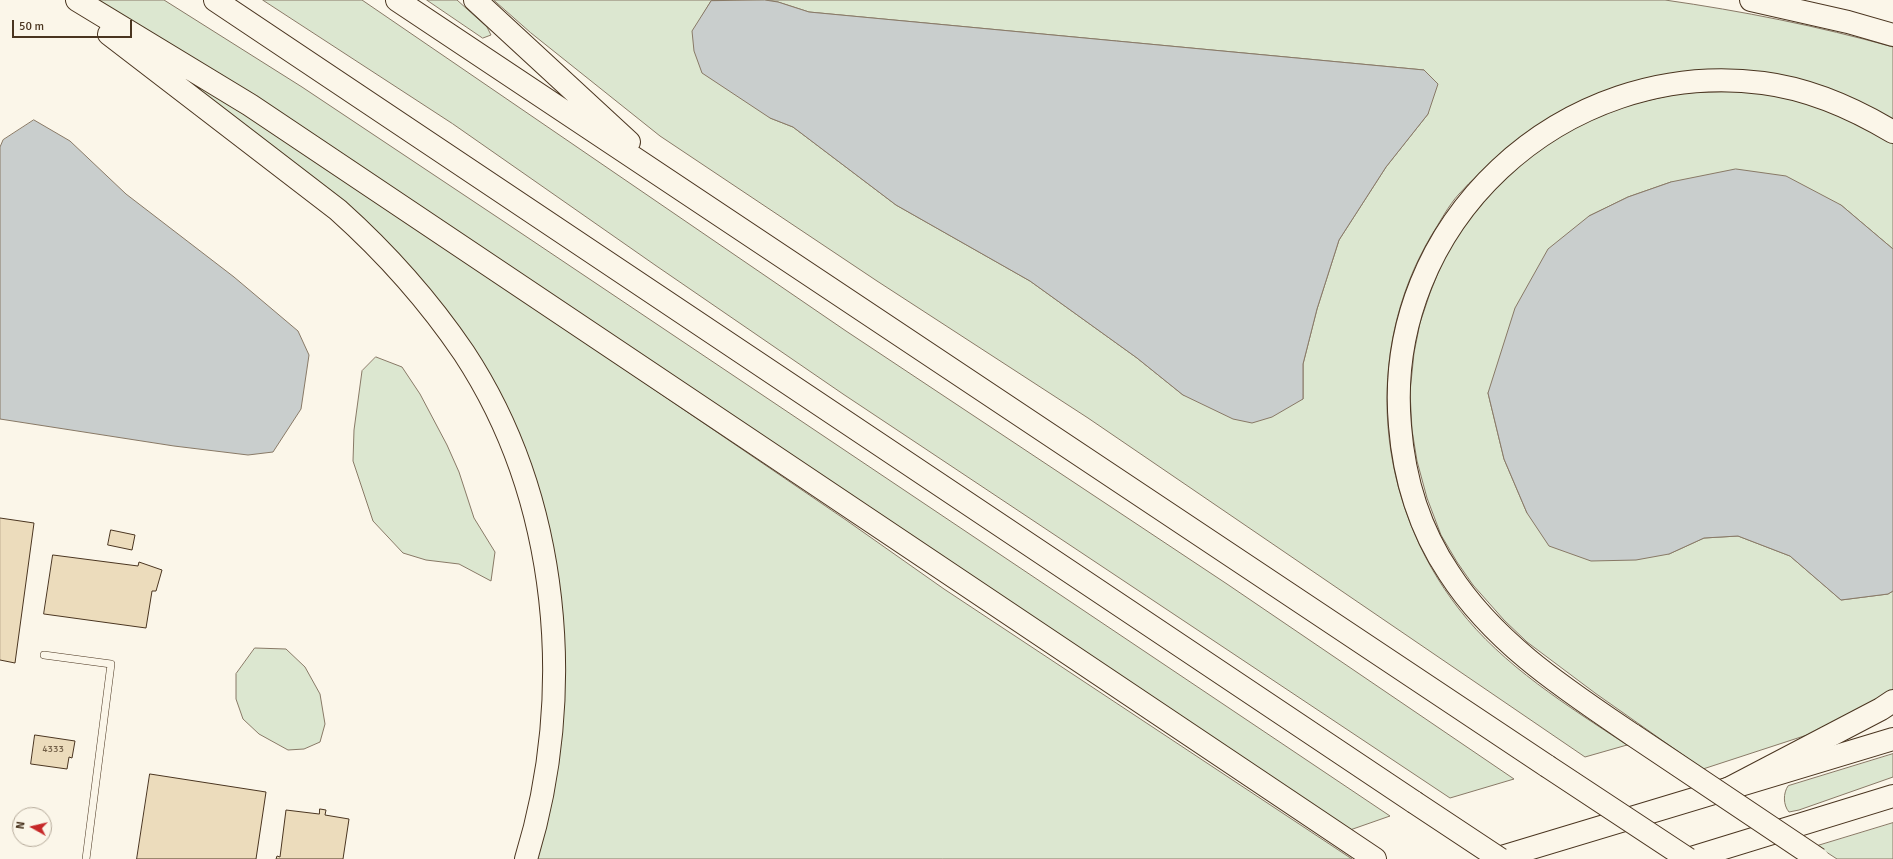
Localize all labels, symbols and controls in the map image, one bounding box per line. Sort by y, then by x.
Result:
scale bar [14,12,134,38]
text: 50 m [19,19,44,34]
house number: 4333 [42,743,64,755]
north arrow [12,807,52,847]
text: N [14,821,28,830]

